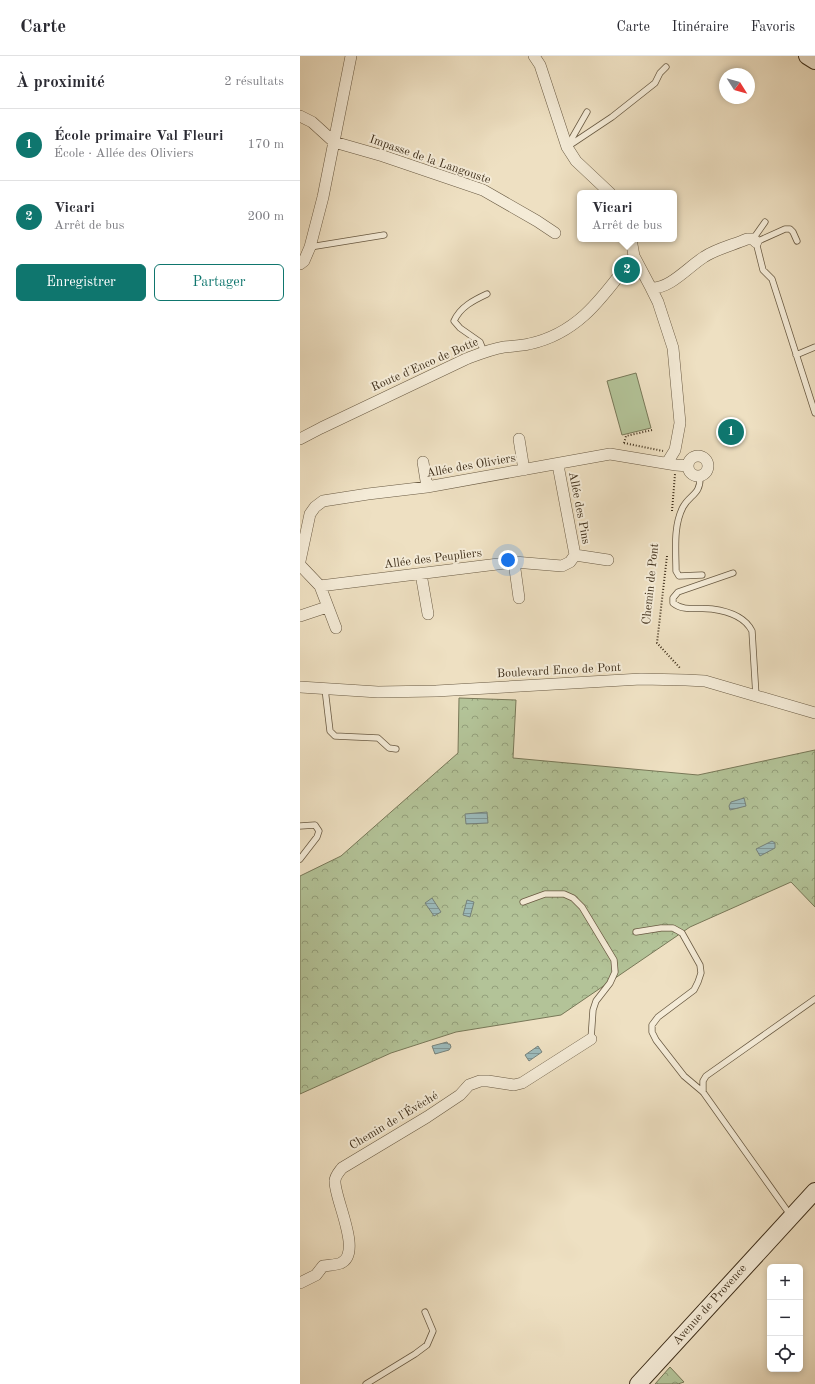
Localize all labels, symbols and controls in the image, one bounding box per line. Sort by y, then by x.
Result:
text: Carte [20,18,66,37]
text: Carte [616,20,650,34]
text: Itinéraire [672,20,729,34]
text: Favoris [751,20,795,34]
north arrow [719,68,755,104]
text: À proximité [16,74,105,91]
text: 2 résultats [224,75,284,88]
text: École primaire Val Fleuri [54,129,223,144]
street label: Impasse de la Langouste [368,134,493,187]
text: 1 [25,138,33,151]
text: 170 m [247,138,284,151]
text: École · Allée des Oliviers [54,147,194,160]
popup [577,190,677,242]
text: Vicari [54,201,95,216]
text: Vicari [592,201,632,216]
text: 2 [25,210,33,223]
text: 200 m [247,210,284,223]
text: Arrêt de bus [54,219,124,232]
text: Arrêt de bus [592,219,662,232]
pin: 2 [614,255,640,285]
button: Enregistrer [16,264,146,301]
button: Partager [154,264,284,301]
street label: Route d'Enco de Botte [370,336,481,394]
pin: 1 [718,417,744,447]
street label: Allée des Oliviers [425,452,517,480]
street label: Allée des Pins [566,471,592,545]
street label: Chemin de Pont [641,543,661,625]
street label: Allée des Peupliers [384,547,482,571]
your location [498,550,518,570]
street label: Boulevard Enco de Pont [497,662,621,680]
street label: Chemin de l'Évêché [346,1087,441,1152]
street label: Avenue de Provence [671,1262,749,1348]
map controls [767,1264,803,1372]
button: + [767,1264,803,1300]
button: − [767,1300,803,1336]
button: locate [767,1336,803,1372]

